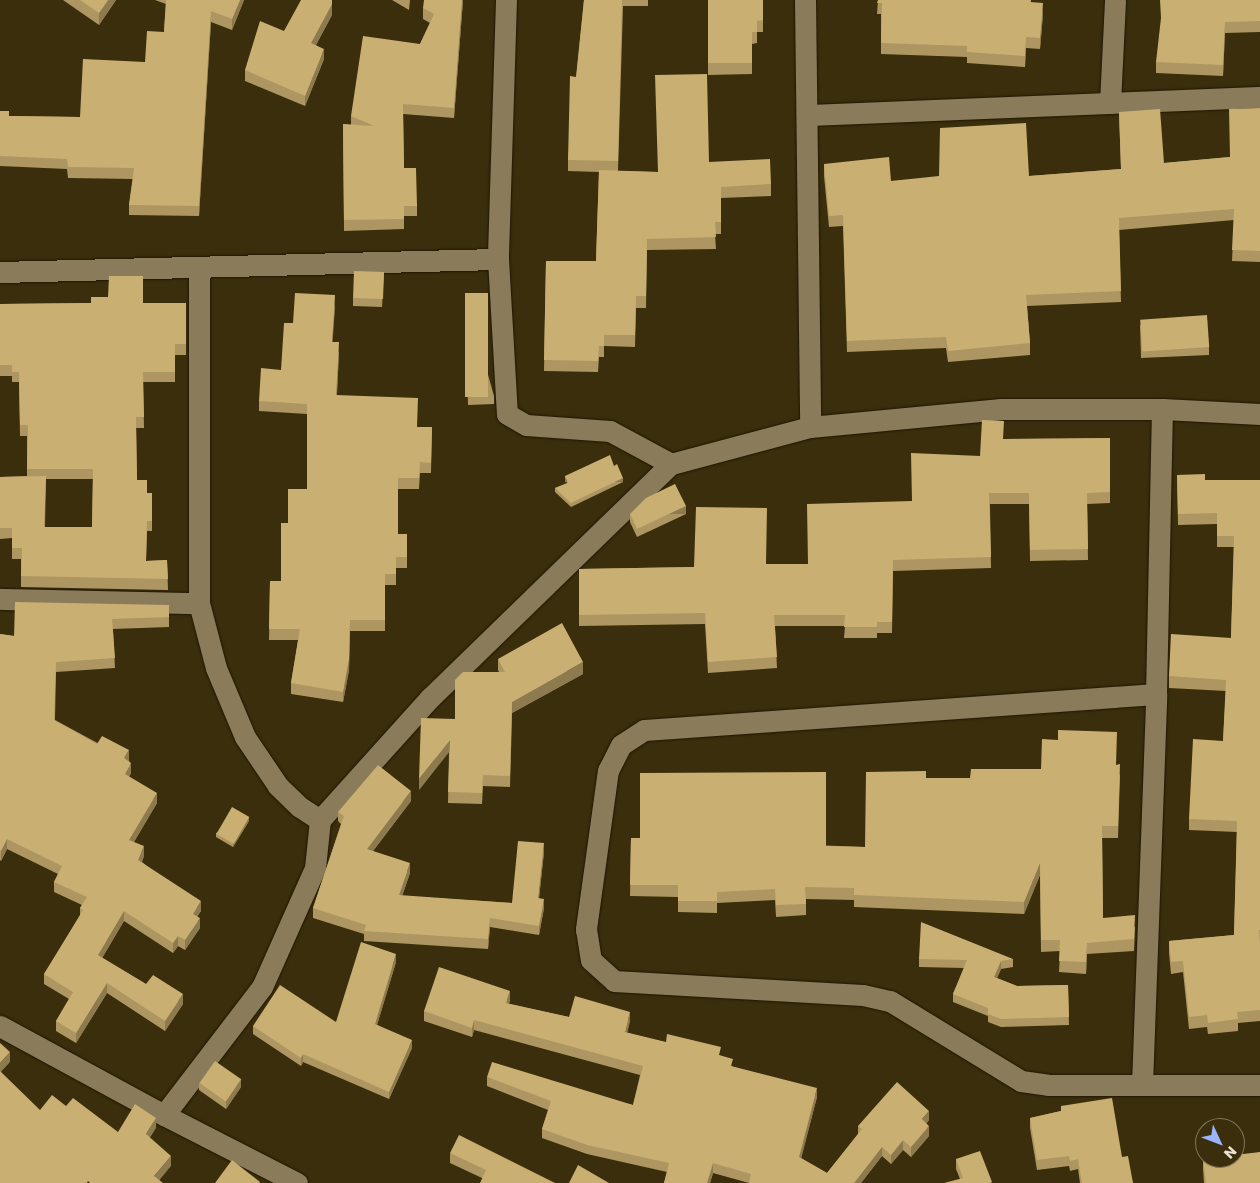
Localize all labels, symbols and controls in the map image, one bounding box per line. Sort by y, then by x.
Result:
north arrow [1195,1118,1245,1168]
text: N [1219,1142,1241,1163]

